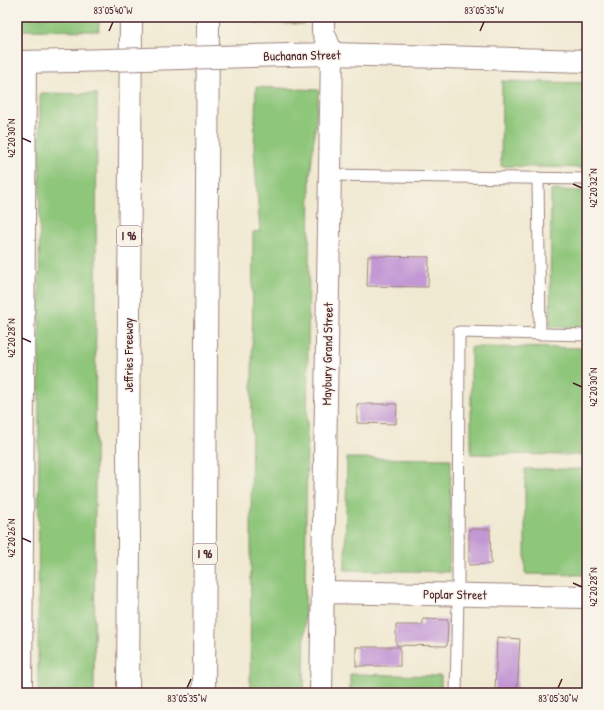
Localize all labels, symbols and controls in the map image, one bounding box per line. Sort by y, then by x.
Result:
text: 83°05'40"W [94,4,133,17]
text: 83°05'35"W [464,4,505,17]
street label: Buchanan Street [263,45,341,65]
text: 42°20'30"N [5,119,18,157]
text: 42°20'32"N [587,168,600,208]
road number: I 96 [117,226,141,246]
street label: Maybury Grand Street [317,302,337,406]
street label: Jeffries Freeway [119,317,137,392]
text: 42°20'28"N [5,319,18,357]
text: 42°20'30"N [587,368,600,406]
text: 42°20'26"N [5,519,18,557]
road number: I 96 [193,544,217,564]
text: 42°20'28"N [587,568,600,606]
street label: Poplar Street [423,584,488,604]
text: 83°05'35"W [167,692,208,705]
text: 83°05'30"W [538,692,579,705]

